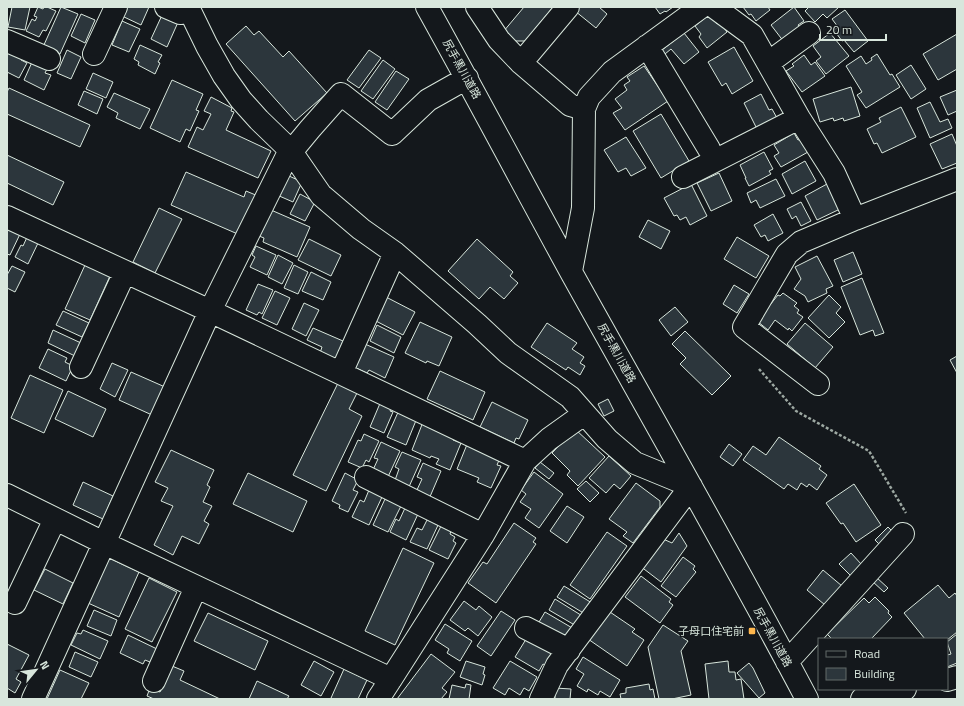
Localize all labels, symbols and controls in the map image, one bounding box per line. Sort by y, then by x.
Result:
scale bar [820,16,886,42]
text: 20 m [826,20,852,39]
street label: 尻手黒川道路 [439,36,485,102]
street label: 尻手黒川道路 [594,320,640,386]
street label: 尻手黒川道路 [750,604,796,670]
place label: 子母口住宅前 [678,623,744,639]
marker: 子母口住宅前 [747,626,757,636]
legend [818,638,948,690]
text: Road [854,644,880,663]
north arrow [16,650,56,690]
text: N [36,658,54,672]
text: Building [854,664,895,683]

